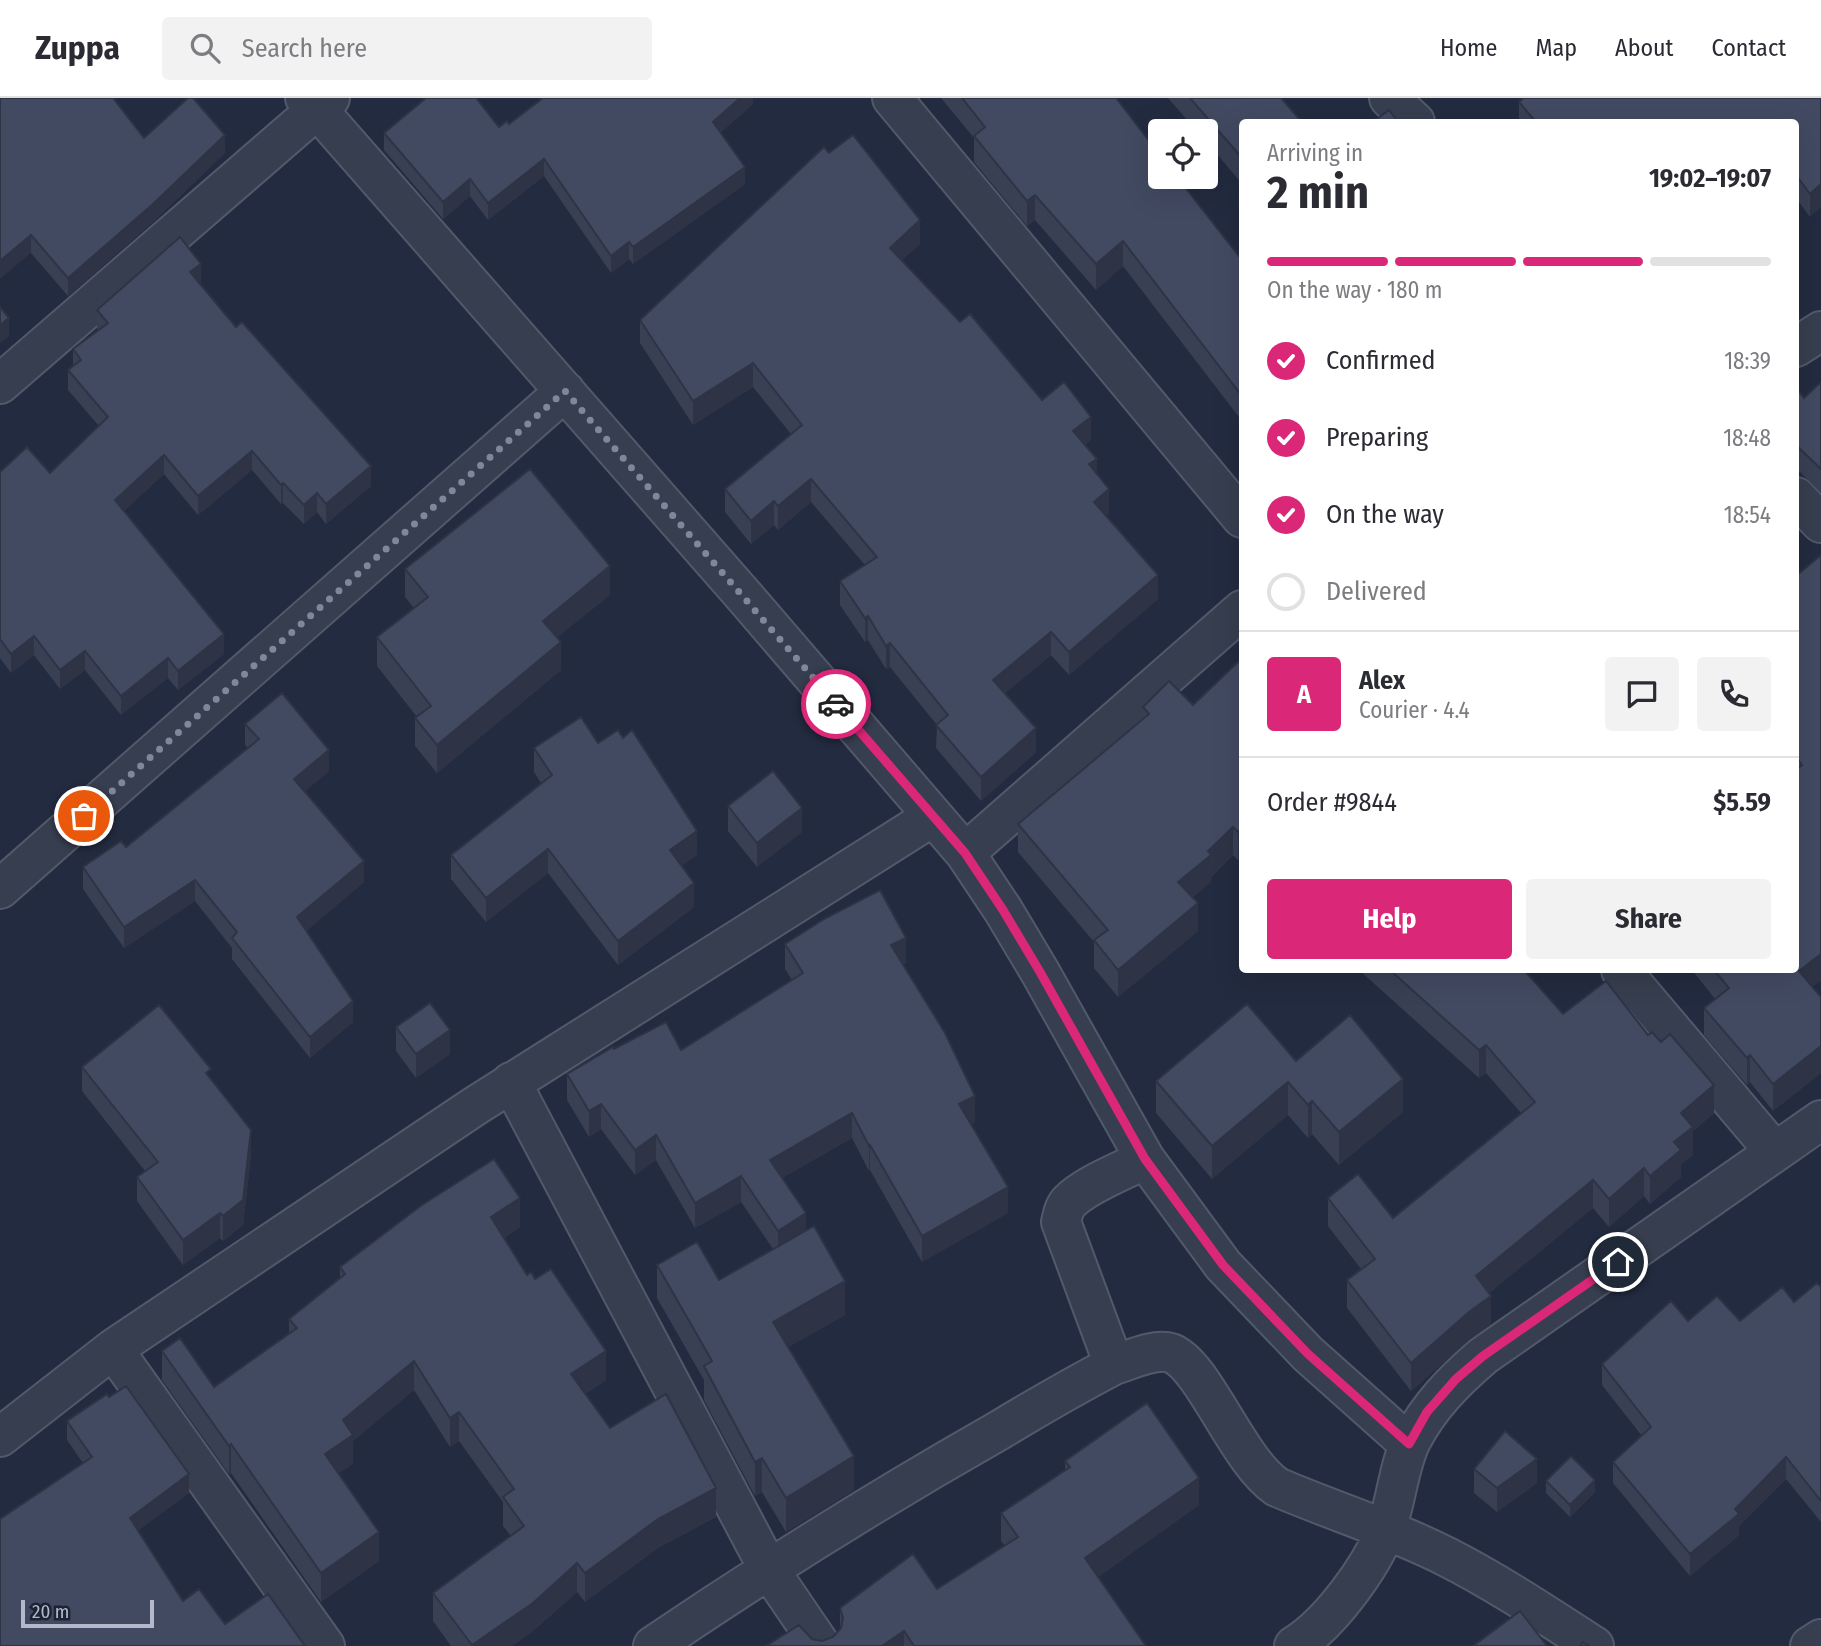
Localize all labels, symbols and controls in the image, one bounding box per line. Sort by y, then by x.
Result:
search box [162,17,652,80]
text: Zuppa [35,28,120,68]
icon: search [186,29,224,67]
text: Search here [242,33,367,64]
text: Home [1440,34,1497,62]
text: Map [1535,34,1577,62]
text: About [1615,34,1673,62]
text: Contact [1711,34,1786,62]
map controls [1148,119,1218,189]
button: locate [1148,119,1218,189]
text: Arriving in [1267,139,1363,167]
text: 19:02–19:07 [1649,163,1771,194]
text: 2 min [1267,165,1369,220]
text: On the way · 180 m [1267,276,1443,304]
icon: check [1267,342,1305,380]
text: Confirmed [1326,345,1436,376]
text: 18:39 [1724,347,1771,375]
icon: check [1267,419,1305,457]
text: Preparing [1326,422,1428,453]
text: 18:48 [1723,424,1771,452]
icon: check [1267,496,1305,534]
text: On the way [1326,499,1444,530]
text: 18:54 [1724,501,1771,529]
text: Delivered [1326,576,1427,607]
button: chat [1605,657,1679,731]
button: phone [1697,657,1771,731]
text: Alex [1359,665,1405,696]
courier [801,669,871,739]
text: A [1297,679,1311,710]
icon: car [817,685,855,723]
text: Courier · 4.4 [1359,696,1470,724]
pin [54,786,114,846]
text: Order #9844 [1267,787,1397,818]
text: $5.59 [1713,787,1771,818]
icon: bag [65,797,103,835]
button: Help [1267,879,1512,959]
button: Share [1526,879,1771,959]
pin [1588,1232,1648,1292]
icon: home [1599,1243,1637,1281]
scale bar [21,1597,154,1629]
text: 20 m [32,1600,69,1623]

